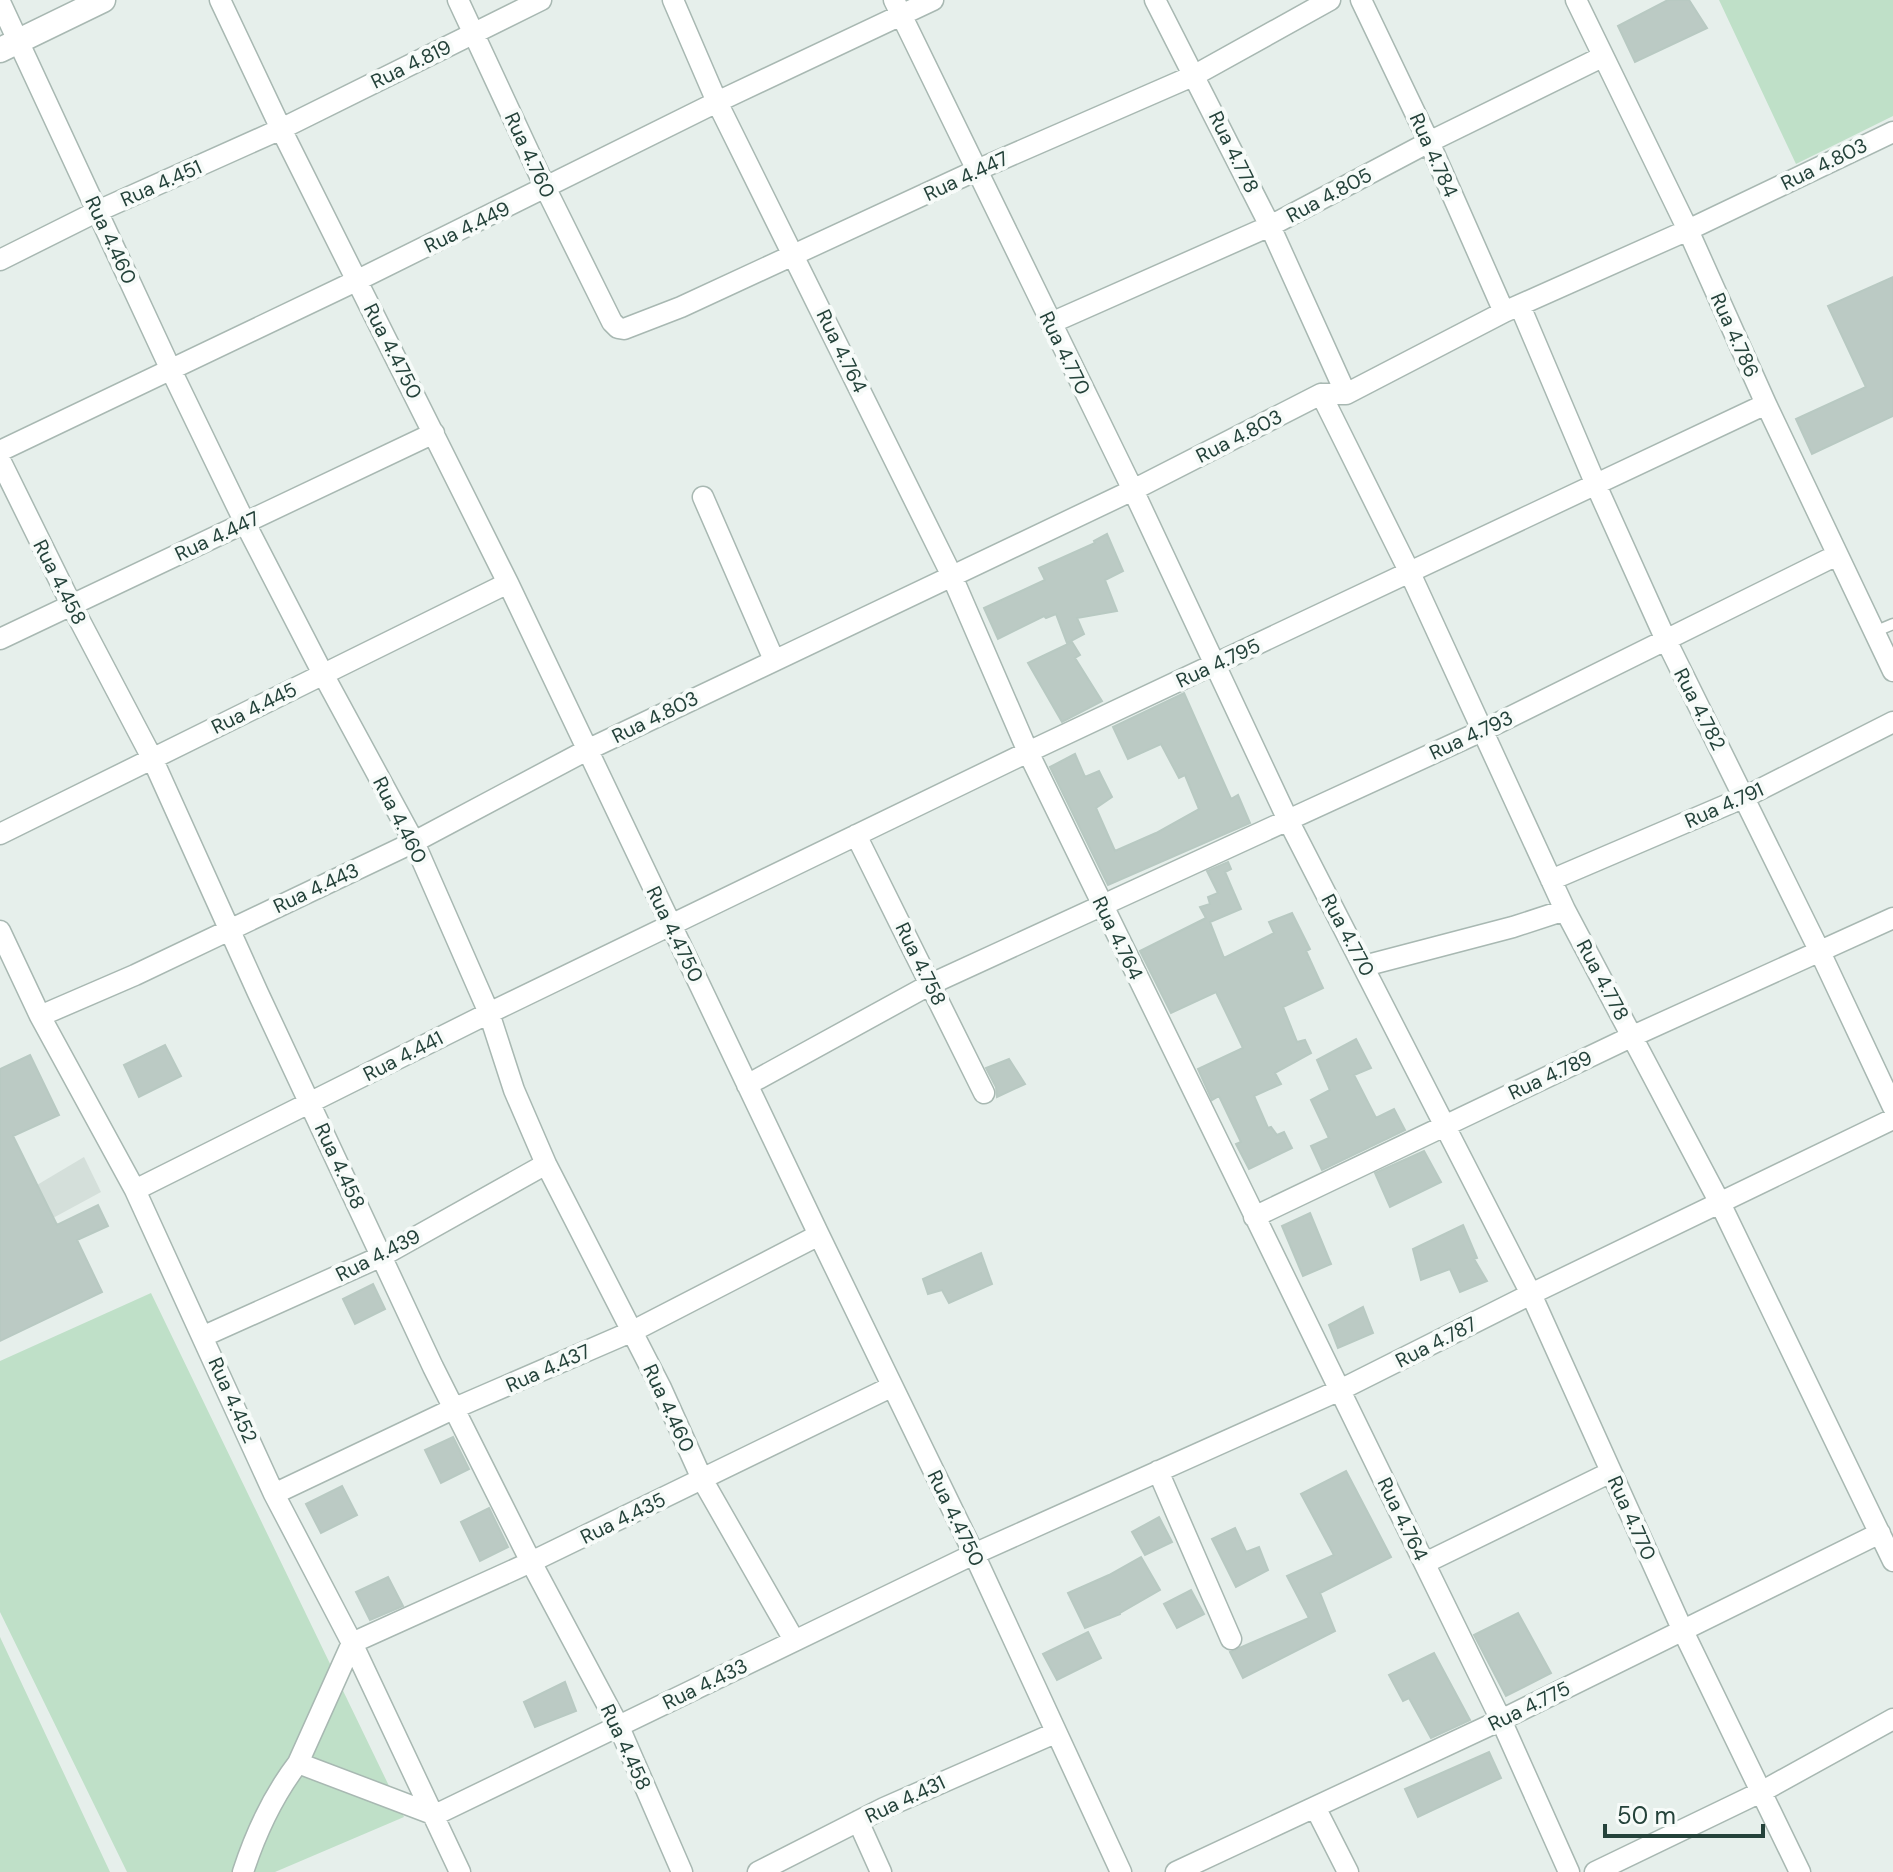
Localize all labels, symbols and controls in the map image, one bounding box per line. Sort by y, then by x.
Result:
street label: Rua 4.819 [367,33,455,95]
street label: Rua 4.778 [1203,107,1265,197]
street label: Rua 4.760 [499,108,561,202]
street label: Rua 4.784 [1404,109,1464,201]
street label: Rua 4.803 [1776,132,1872,196]
street label: Rua 4.447 [919,145,1013,207]
street label: Rua 4.451 [116,154,206,212]
street label: Rua 4.805 [1282,162,1376,228]
street label: Rua 4.460 [79,192,143,288]
street label: Rua 4.449 [420,195,514,259]
street label: Rua 4.786 [1705,289,1765,381]
street label: Rua 4.4750 [358,299,428,403]
street label: Rua 4.764 [811,305,873,397]
street label: Rua 4.770 [1034,307,1096,399]
street label: Rua 4.803 [1192,403,1286,469]
street label: Rua 4.447 [170,505,264,567]
street label: Rua 4.458 [28,535,92,629]
street label: Rua 4.795 [1172,632,1264,694]
street label: Rua 4.782 [1668,664,1732,754]
street label: Rua 4.445 [207,676,301,740]
street label: Rua 4.803 [607,685,703,749]
street label: Rua 4.793 [1425,704,1517,766]
street label: Rua 4.460 [367,772,433,868]
street label: Rua 4.791 [1680,776,1768,834]
street label: Rua 4.443 [269,857,363,919]
street label: Rua 4.4750 [641,882,709,986]
street label: Rua 4.770 [1315,889,1381,981]
street label: Rua 4.764 [1087,892,1149,984]
street label: Rua 4.758 [890,918,952,1010]
street label: Rua 4.778 [1571,935,1635,1025]
street label: Rua 4.441 [359,1025,447,1087]
street label: Rua 4.789 [1504,1044,1596,1106]
street label: Rua 4.458 [309,1119,371,1213]
street label: Rua 4.439 [331,1223,425,1287]
street label: Rua 4.787 [1391,1311,1481,1373]
street label: Rua 4.437 [502,1338,594,1398]
street label: Rua 4.452 [203,1353,263,1447]
street label: Rua 4.460 [637,1360,701,1456]
street label: Rua 4.4750 [922,1466,990,1570]
street label: Rua 4.770 [1602,1472,1662,1564]
street label: Rua 4.764 [1372,1473,1434,1565]
street label: Rua 4.435 [576,1486,670,1550]
street label: Rua 4.433 [658,1652,752,1716]
street label: Rua 4.775 [1484,1675,1574,1737]
street label: Rua 4.458 [595,1700,657,1794]
street label: Rua 4.431 [861,1769,949,1829]
scale bar [1605,1788,1763,1838]
text: 50 m [1617,1800,1676,1831]

